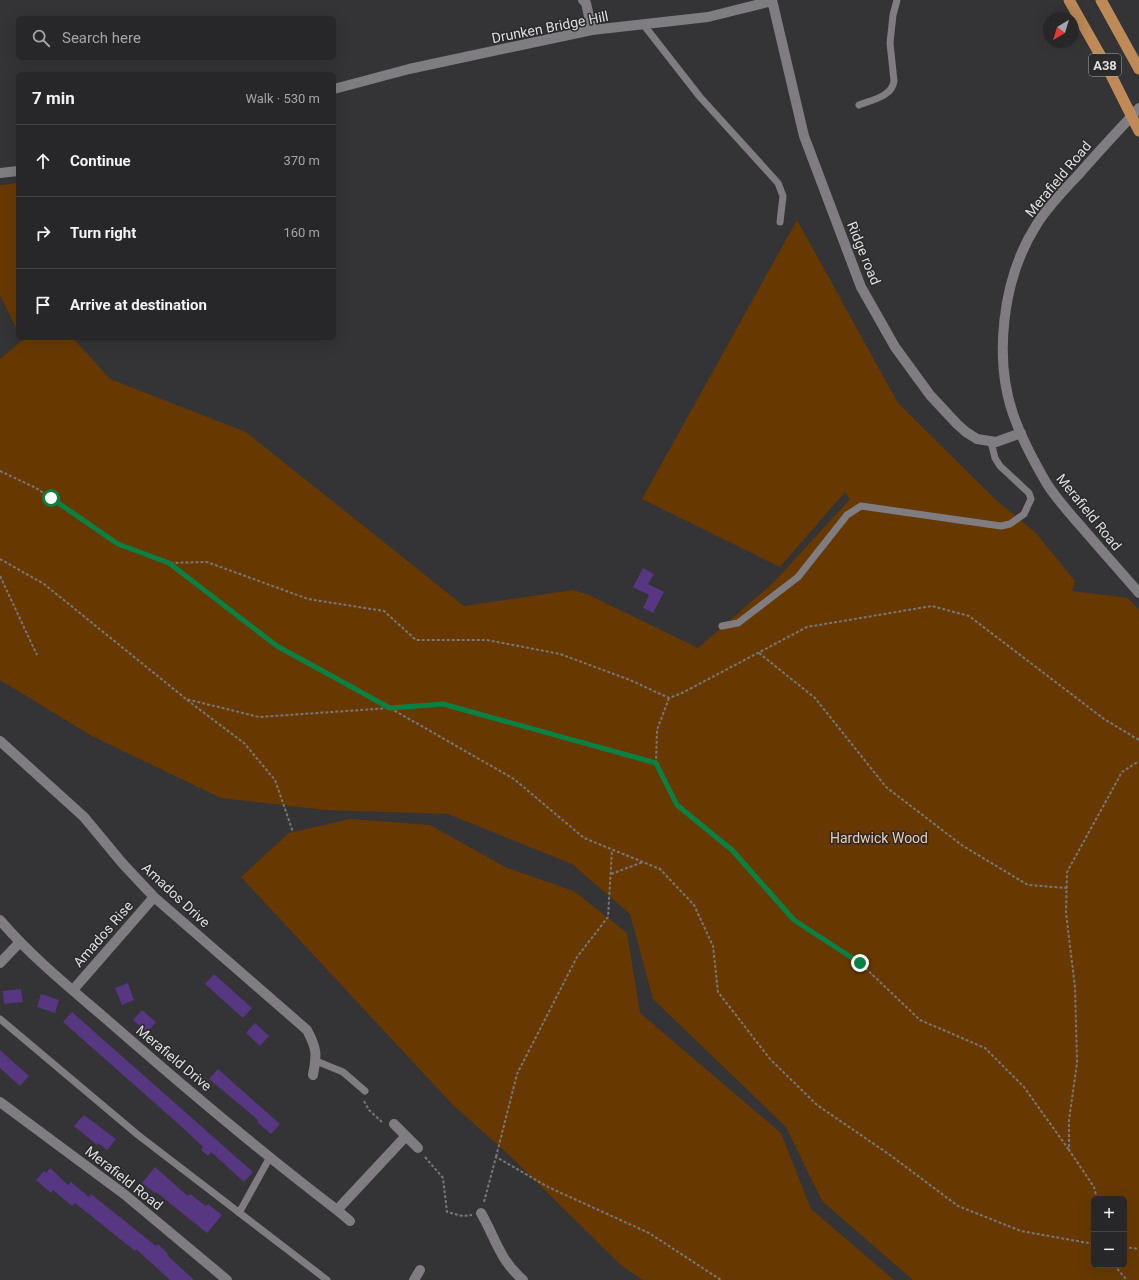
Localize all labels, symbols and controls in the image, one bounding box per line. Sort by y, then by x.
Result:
street label: Drunken Bridge Hill [490,8,610,46]
north arrow [1043,12,1079,48]
search box [16,16,336,60]
icon: search [30,27,52,49]
text: Search here [62,29,141,47]
road number: A38 [1089,54,1121,76]
text: 7 min [32,88,75,108]
text: Walk · 530 m [245,91,320,106]
street label: Merafield Road [1022,138,1094,220]
icon: ahead [32,150,54,172]
text: Continue [70,152,131,170]
text: 370 m [283,153,320,168]
street label: Ridge road [844,219,884,287]
icon: right [32,222,54,244]
text: Turn right [70,224,136,242]
text: 160 m [283,225,320,240]
icon: arrive [32,294,54,316]
text: Arrive at destination [70,296,207,314]
street label: Merafield Road [1053,471,1125,553]
route start [42,489,60,507]
park label: Hardwick Wood [830,830,928,846]
street label: Amados Drive [139,859,213,931]
street label: Amados Rise [70,898,136,970]
route end [851,954,869,972]
street label: Merafield Drive [133,1022,215,1094]
street label: Merafield Road [82,1143,166,1213]
map controls [1091,1196,1127,1268]
button: + [1091,1196,1127,1232]
button: − [1091,1232,1127,1268]

